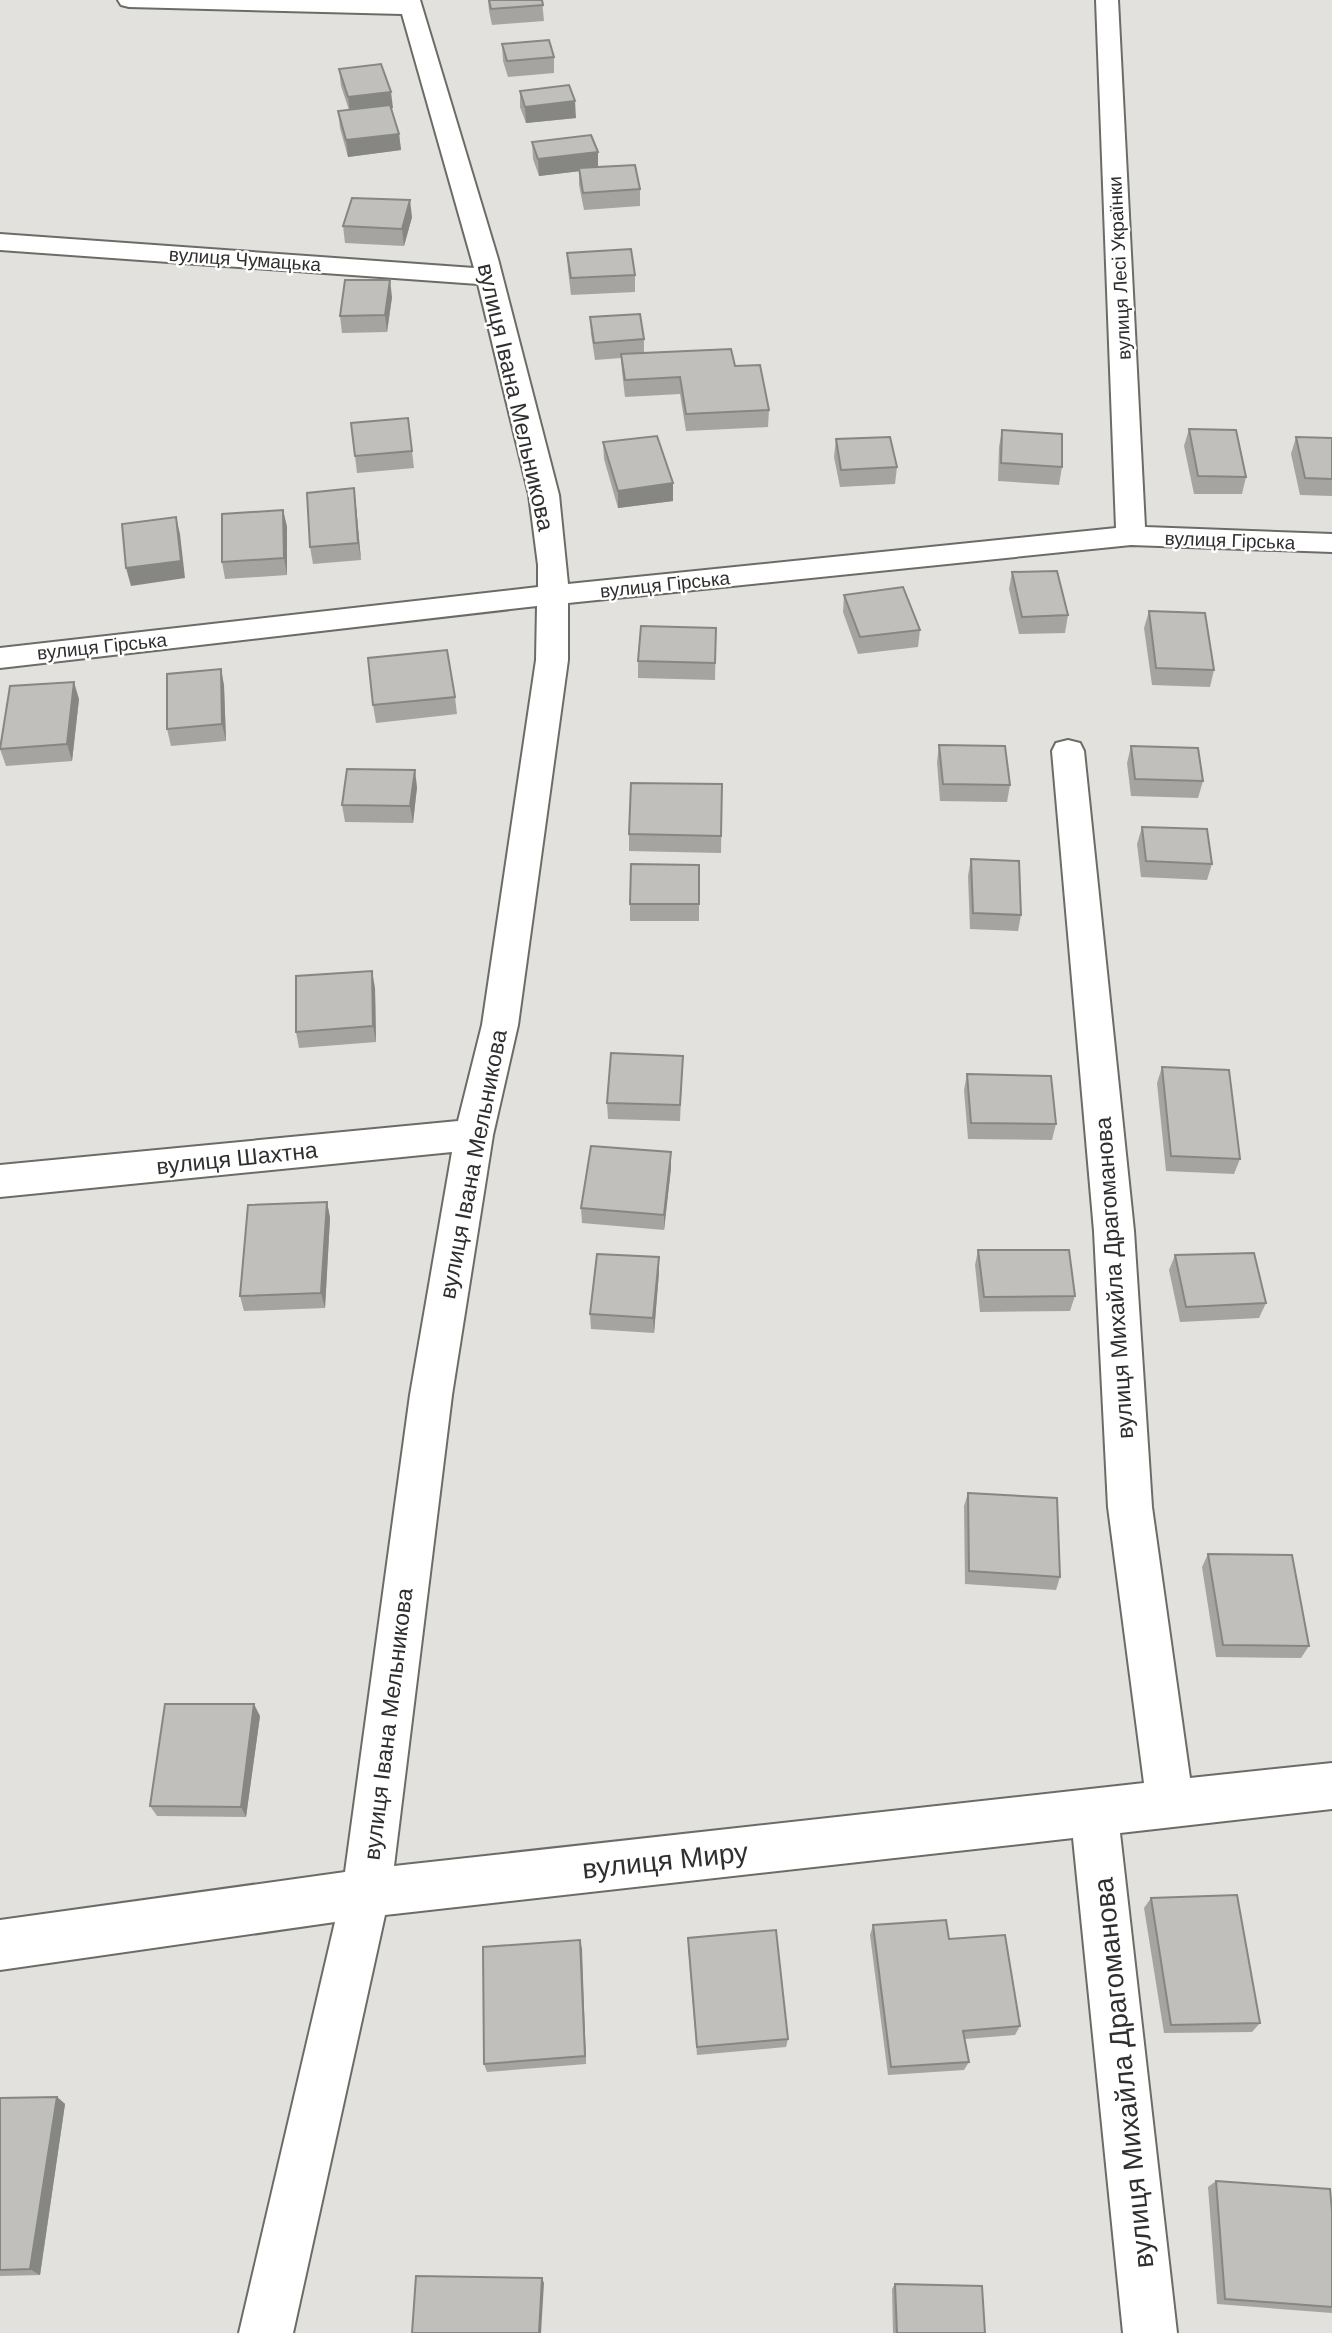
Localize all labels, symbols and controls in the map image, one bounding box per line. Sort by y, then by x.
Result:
street label: вулиця Лесі Українки [1102,176,1137,360]
street label: вулиця Чумацька [168,242,322,277]
street label: вулиця Івана Мельникова [471,260,561,534]
street label: вулиця Гірська [1164,526,1296,555]
street label: вулиця Гірська [599,565,732,604]
street label: вулиця Гірська [36,627,169,666]
street label: вулиця Івана Мельникова [432,1027,514,1301]
street label: вулиця Михайла Драгоманова [1088,1116,1140,1440]
street label: вулиця Шахтна [155,1135,319,1181]
street label: вулиця Івана Мельникова [356,1586,420,1862]
street label: вулиця Миру [580,1833,750,1888]
street label: вулиця Михайла Драгоманова [1085,1875,1162,2270]

